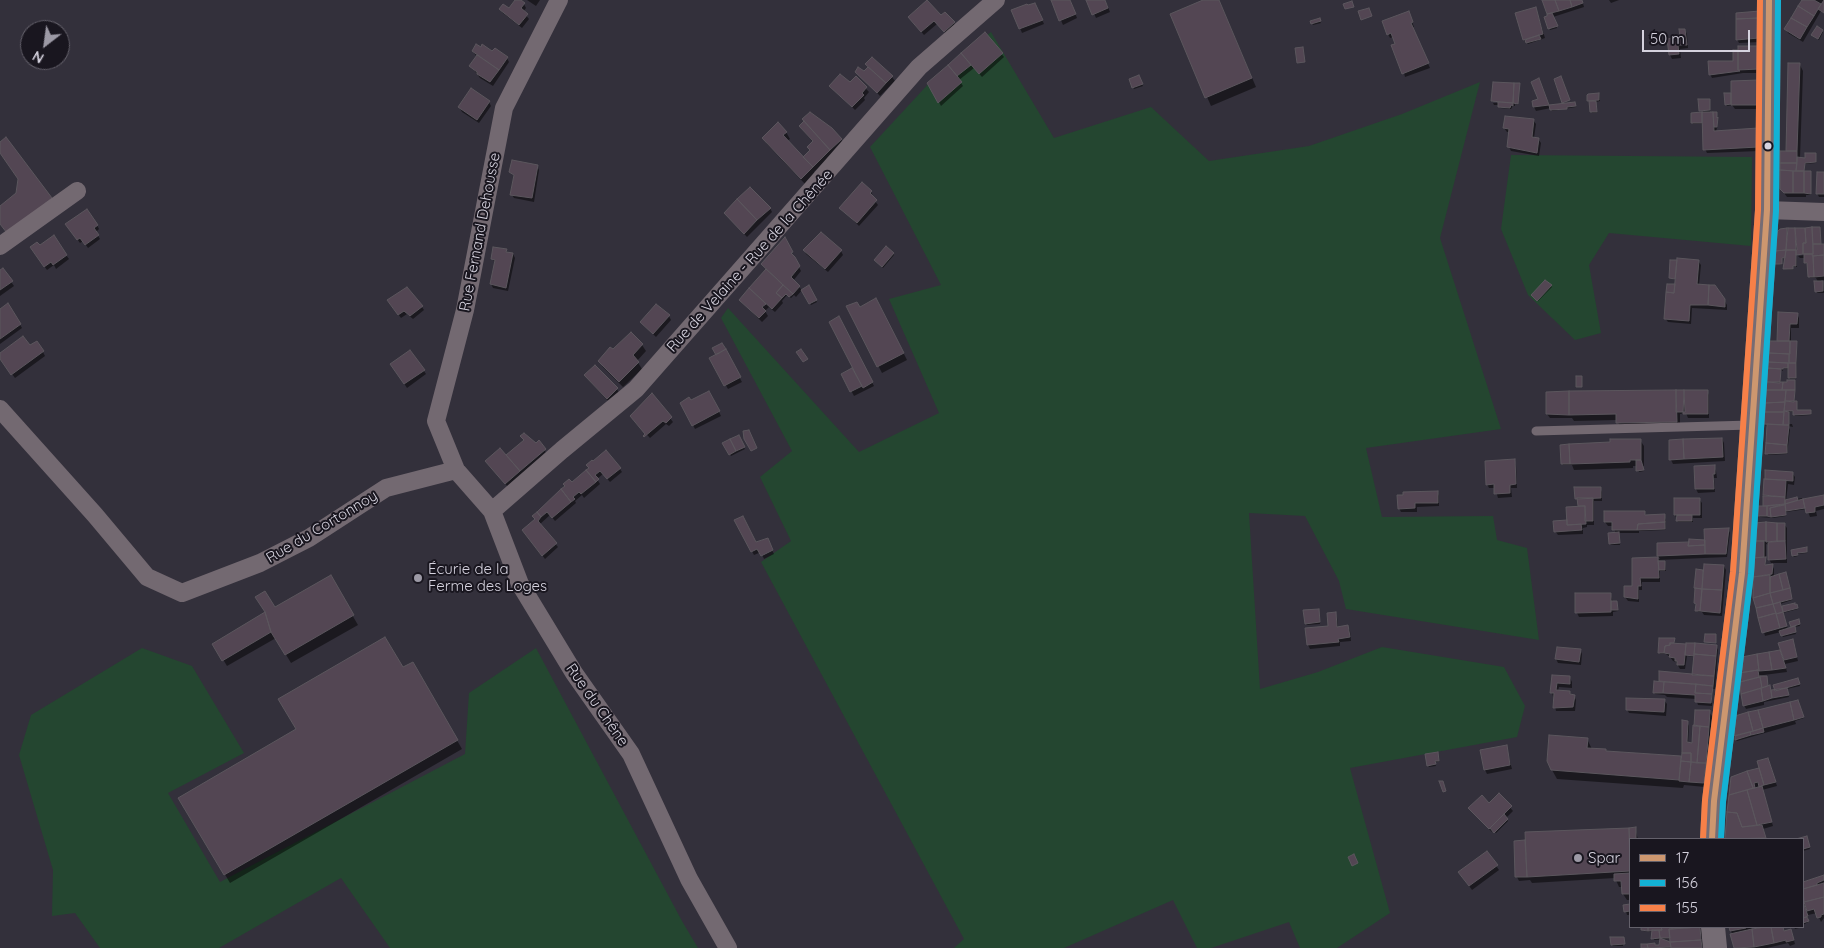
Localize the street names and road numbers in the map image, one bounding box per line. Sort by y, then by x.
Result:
street label: Rue Fernand Dehousse [456,151,504,313]
street label: Rue de Velaine - Rue de la Chênée [663,166,837,356]
street label: Rue du Cortonnoy [263,487,381,567]
street label: Rue du Chêne [562,660,632,750]

